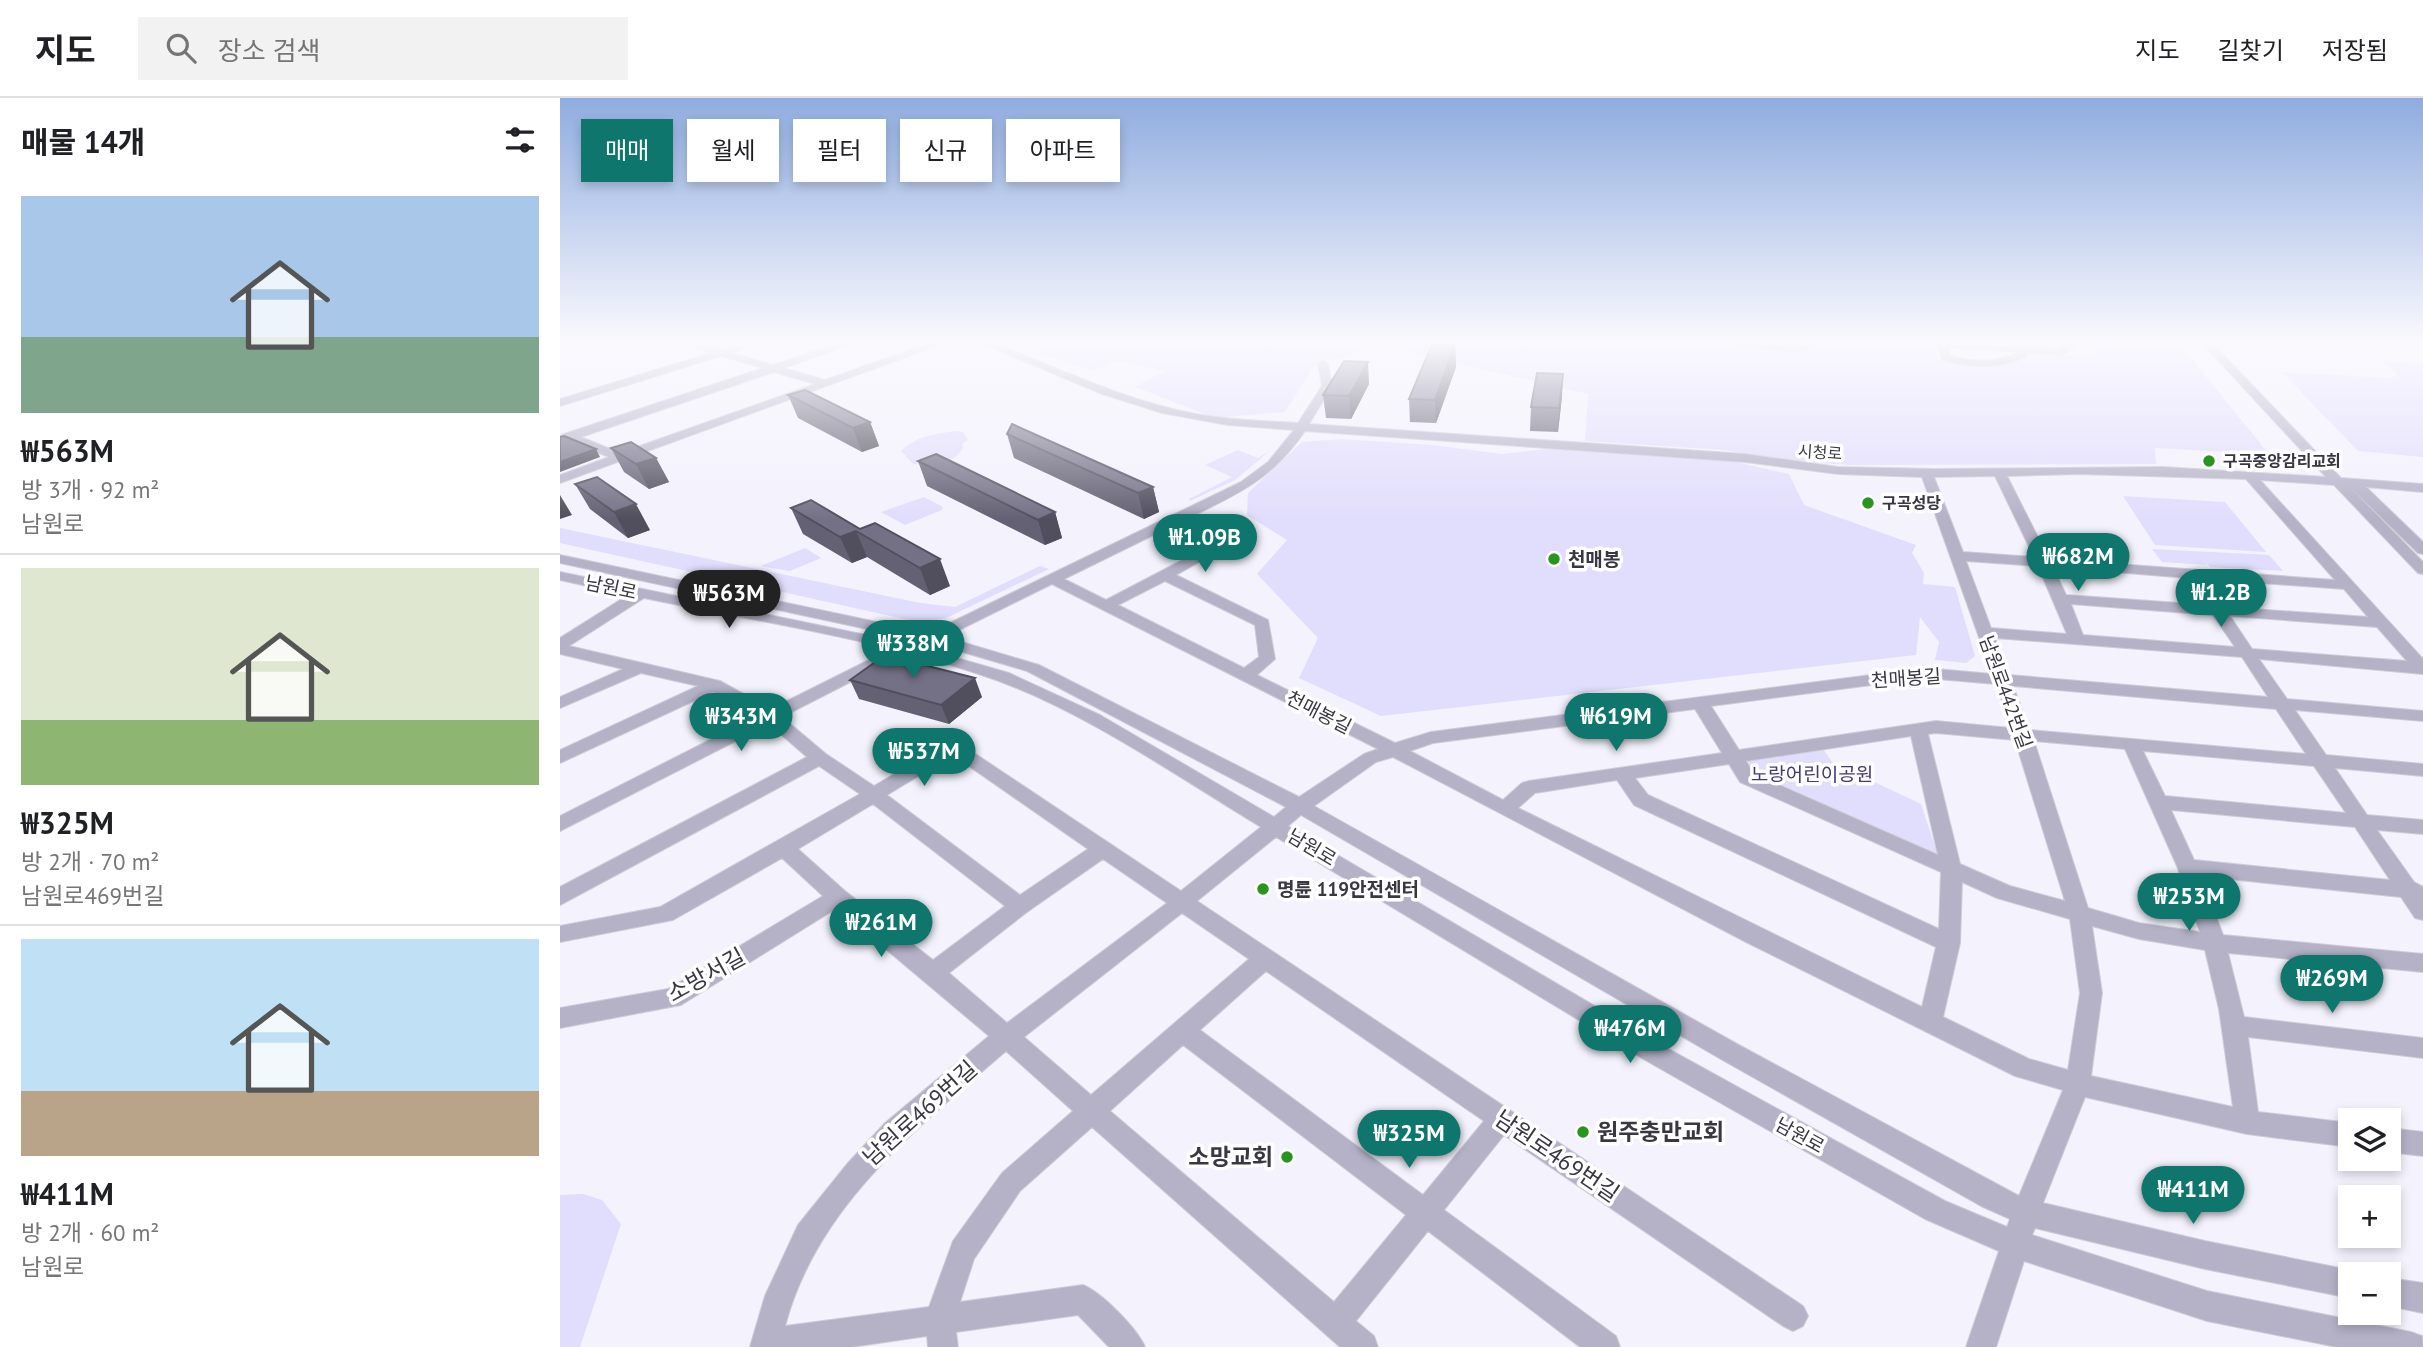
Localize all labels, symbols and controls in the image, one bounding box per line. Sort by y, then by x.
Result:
search box [138,17,628,80]
text: 지도 [35,28,96,71]
icon: search [162,29,200,67]
text: 장소 검색 [218,34,320,67]
text: 지도 [2135,35,2180,66]
text: 길찾기 [2218,35,2284,66]
text: 저장됨 [2322,35,2388,66]
chip: 매매 [581,119,673,182]
chip: 월세 [687,119,779,182]
chip: 필터 [793,119,886,182]
chip: 신규 [900,119,992,182]
chip: 아파트 [1006,119,1120,182]
icon: filters [501,121,539,159]
text: 매물 14개 [21,122,145,161]
icon: home [217,242,343,368]
text: ₩563M [21,431,114,470]
street label: 시청로 [1797,440,1843,464]
place label: 구곡중앙감리교회 [2223,451,2341,471]
marker: 구곡중앙감리교회 [2201,453,2217,469]
text: 방 3개 · 92 m² [21,475,159,504]
place label: 구곡성당 [1882,493,1941,513]
marker: 구곡성당 [1860,495,1876,511]
text: 남원로 [21,509,84,538]
pin: ₩1.09B [1148,514,1262,574]
text: ₩1.09B [1169,522,1241,551]
pin: ₩682M [2029,533,2127,593]
text: ₩682M [2042,541,2114,570]
place label: 천매봉 [1568,547,1620,571]
marker: 천매봉 [1546,551,1562,567]
street label: 남원로 [583,570,639,604]
pin: ₩563M [680,570,778,630]
pin: ₩1.2B [2172,570,2270,629]
text: ₩1.2B [2192,577,2250,606]
text: ₩563M [693,578,765,607]
icon: home [217,614,343,740]
pin: ₩338M [864,620,962,680]
text: ₩338M [877,628,949,657]
street label: 남원로442번길 [1974,632,2038,752]
street label: 천매봉길 [1870,664,1942,692]
street label: 천매봉길 [1282,685,1356,739]
pin: ₩343M [692,694,790,753]
pin: ₩619M [1567,694,1665,753]
text: ₩343M [705,701,777,730]
text: ₩619M [1580,701,1652,730]
pin: ₩537M [875,728,973,788]
text: ₩537M [888,736,960,765]
park label: 노랑어린이공원 [1751,762,1873,786]
text: ₩325M [21,803,114,842]
street label: 남원로 [1283,823,1341,871]
text: 방 2개 · 70 m² [21,847,159,876]
pin: ₩253M [2140,874,2238,933]
place label: 명륜 119안전센터 [1277,877,1419,901]
text: 남원로469번길 [21,881,164,910]
marker: 명륜 119안전센터 [1255,881,1271,897]
text: ₩253M [2153,881,2225,910]
pin: ₩261M [832,900,930,959]
text: ₩261M [845,907,917,936]
street label: 소방서길 [662,941,750,1008]
pin: ₩269M [2283,956,2381,1015]
text: ₩269M [2296,963,2368,992]
icon: home [217,985,343,1111]
pin: ₩476M [1581,1006,1679,1065]
text: ₩476M [1594,1013,1666,1042]
street label: 남원로469번길 [857,1054,983,1171]
street label: 남원로469번길 [1490,1103,1625,1208]
map controls [2338,1108,2401,1325]
button: layers [2338,1108,2401,1171]
pin: ₩325M [1360,1110,1458,1170]
street label: 남원로 [1771,1112,1829,1158]
place label: 원주충만교회 [1597,1117,1724,1146]
text: ₩325M [1373,1118,1445,1147]
marker: 원주충만교회 [1575,1124,1591,1140]
place label: 소망교회 [1188,1142,1273,1171]
marker: 소망교회 [1279,1149,1295,1165]
pin: ₩411M [2144,1166,2242,1226]
text: ₩411M [21,1174,114,1213]
text: ₩411M [2157,1174,2229,1203]
button: + [2338,1185,2401,1248]
text: 방 2개 · 60 m² [21,1218,159,1247]
text: 남원로 [21,1252,84,1281]
button: − [2338,1262,2401,1325]

